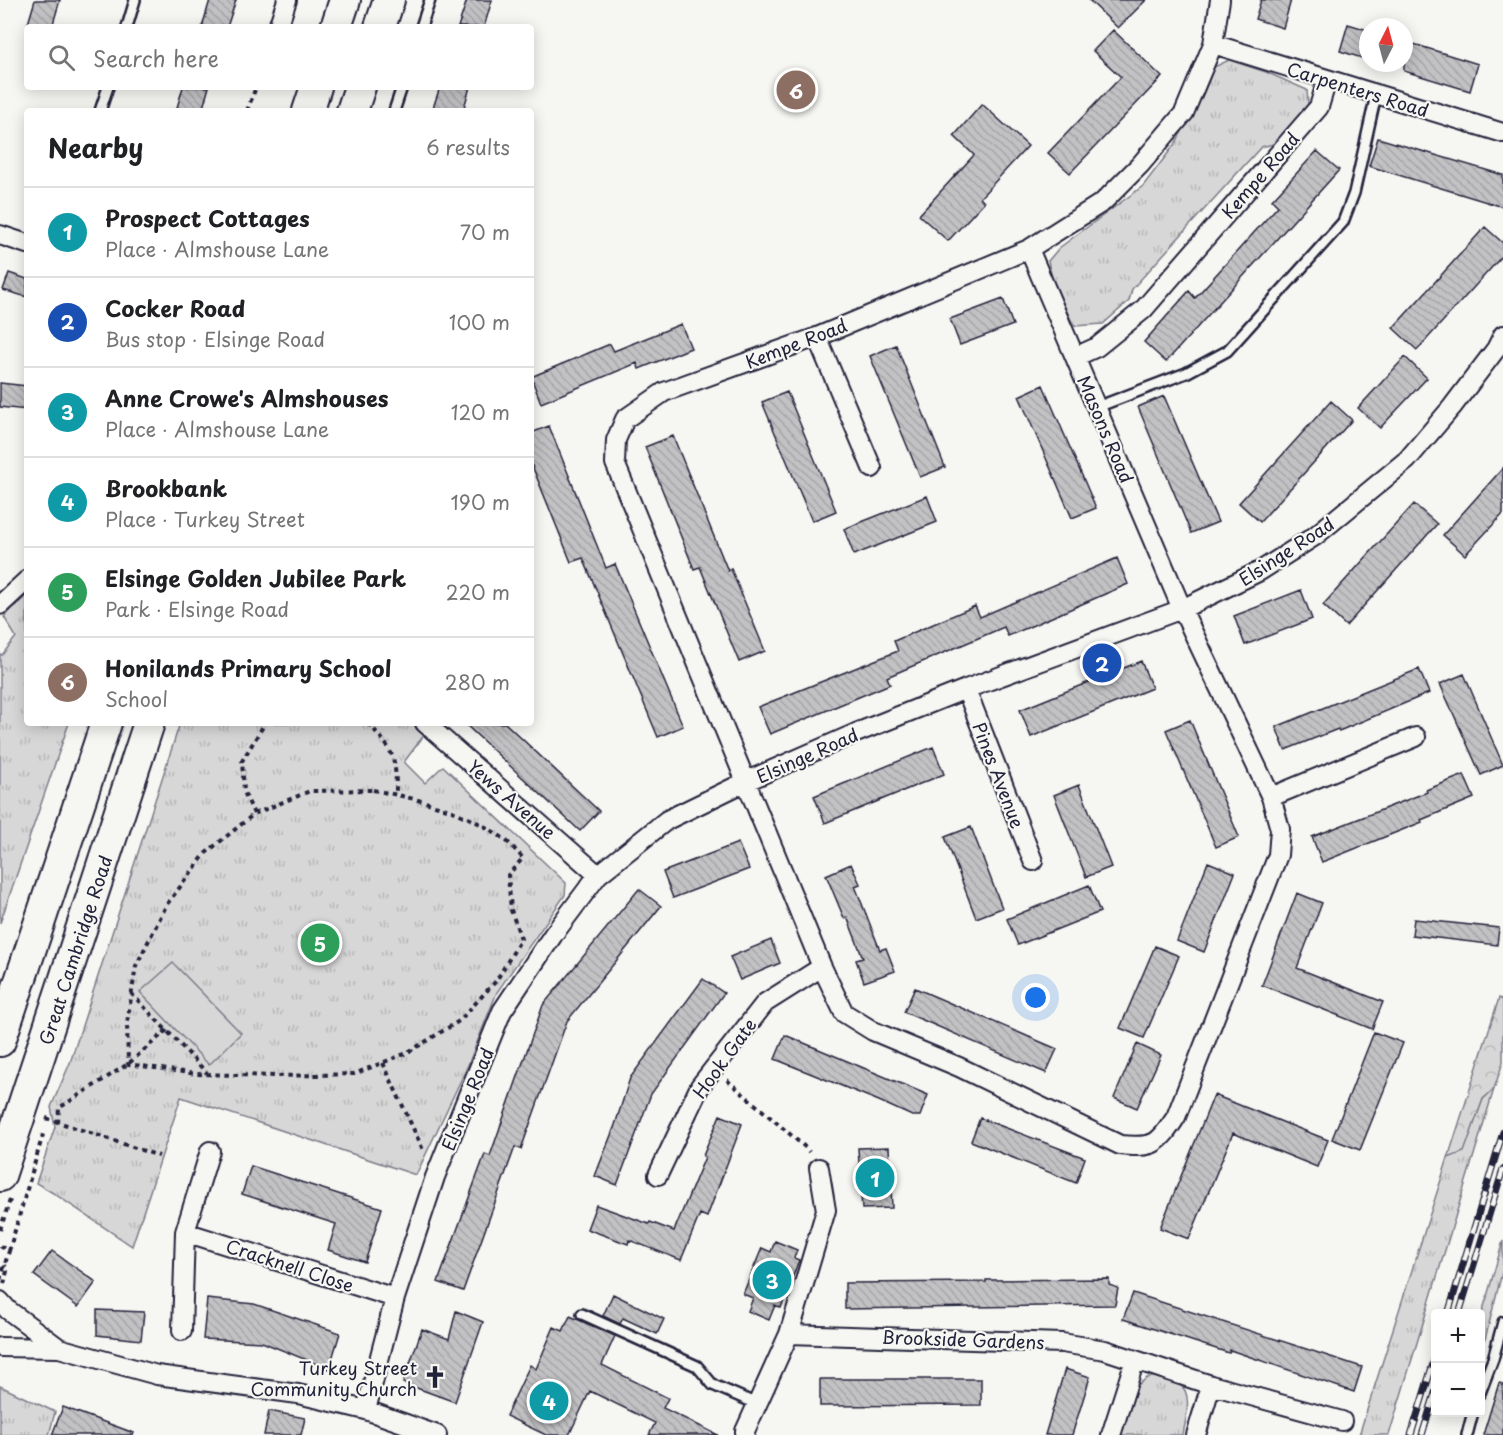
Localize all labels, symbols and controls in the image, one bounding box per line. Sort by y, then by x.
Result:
north arrow [1359,18,1413,72]
search box [24,24,534,90]
icon: search [45,41,78,74]
text: Search here [93,41,219,74]
street label: Carpenters Road [1284,55,1432,123]
pin: 6 [776,68,816,112]
street label: Kempe Road [1215,126,1305,224]
text: Nearby [48,128,143,167]
text: 6 results [426,132,510,162]
text: Prospect Cottages [105,201,310,234]
text: 1 [63,217,72,247]
text: 70 m [460,217,510,247]
text: Place · Almshouse Lane [105,234,329,264]
text: Cocker Road [105,291,245,324]
text: 2 [60,307,75,337]
text: 100 m [449,307,510,337]
street label: Kempe Road [741,311,851,375]
text: Bus stop · Elsinge Road [105,324,325,354]
street label: Masons Road [1071,371,1141,487]
text: Anne Crowe's Almshouses [105,381,389,414]
text: 3 [61,397,74,427]
text: 120 m [451,397,510,427]
text: Place · Almshouse Lane [105,414,329,444]
text: Brookbank [105,471,227,504]
text: 4 [61,487,74,517]
text: 190 m [451,487,510,517]
text: Place · Turkey Street [105,504,305,534]
street label: Elsinge Road [1233,510,1339,592]
text: Elsinge Golden Jubilee Park [105,561,406,594]
text: 5 [61,577,74,607]
text: 220 m [446,577,510,607]
text: Park · Elsinge Road [105,594,289,624]
pin: 2 [1082,640,1122,686]
text: Honilands Primary School [105,651,391,684]
text: 6 [60,667,75,697]
text: 280 m [445,667,510,697]
text: School [105,684,168,714]
street label: Pines Avenue [966,718,1032,832]
street label: Elsinge Road [752,721,862,789]
street label: Yews Avenue [462,753,562,845]
street label: Great Cambridge Road [32,852,118,1048]
pin: 5 [300,920,340,966]
your location [1021,983,1050,1012]
street label: Hook Gate [686,1012,762,1104]
street label: Elsinge Road [434,1043,500,1155]
pin: 1 [856,1156,894,1200]
street label: Cracknell Close [223,1232,357,1298]
pin: 3 [752,1258,792,1302]
map controls [1431,1309,1485,1417]
button: + [1431,1309,1485,1363]
street label: Brookside Gardens [881,1323,1045,1355]
place label: Turkey Street Community Church [250,1354,417,1402]
button: − [1431,1363,1485,1417]
church icon: Turkey Street Community Church [422,1364,448,1390]
pin: 4 [530,1378,568,1424]

